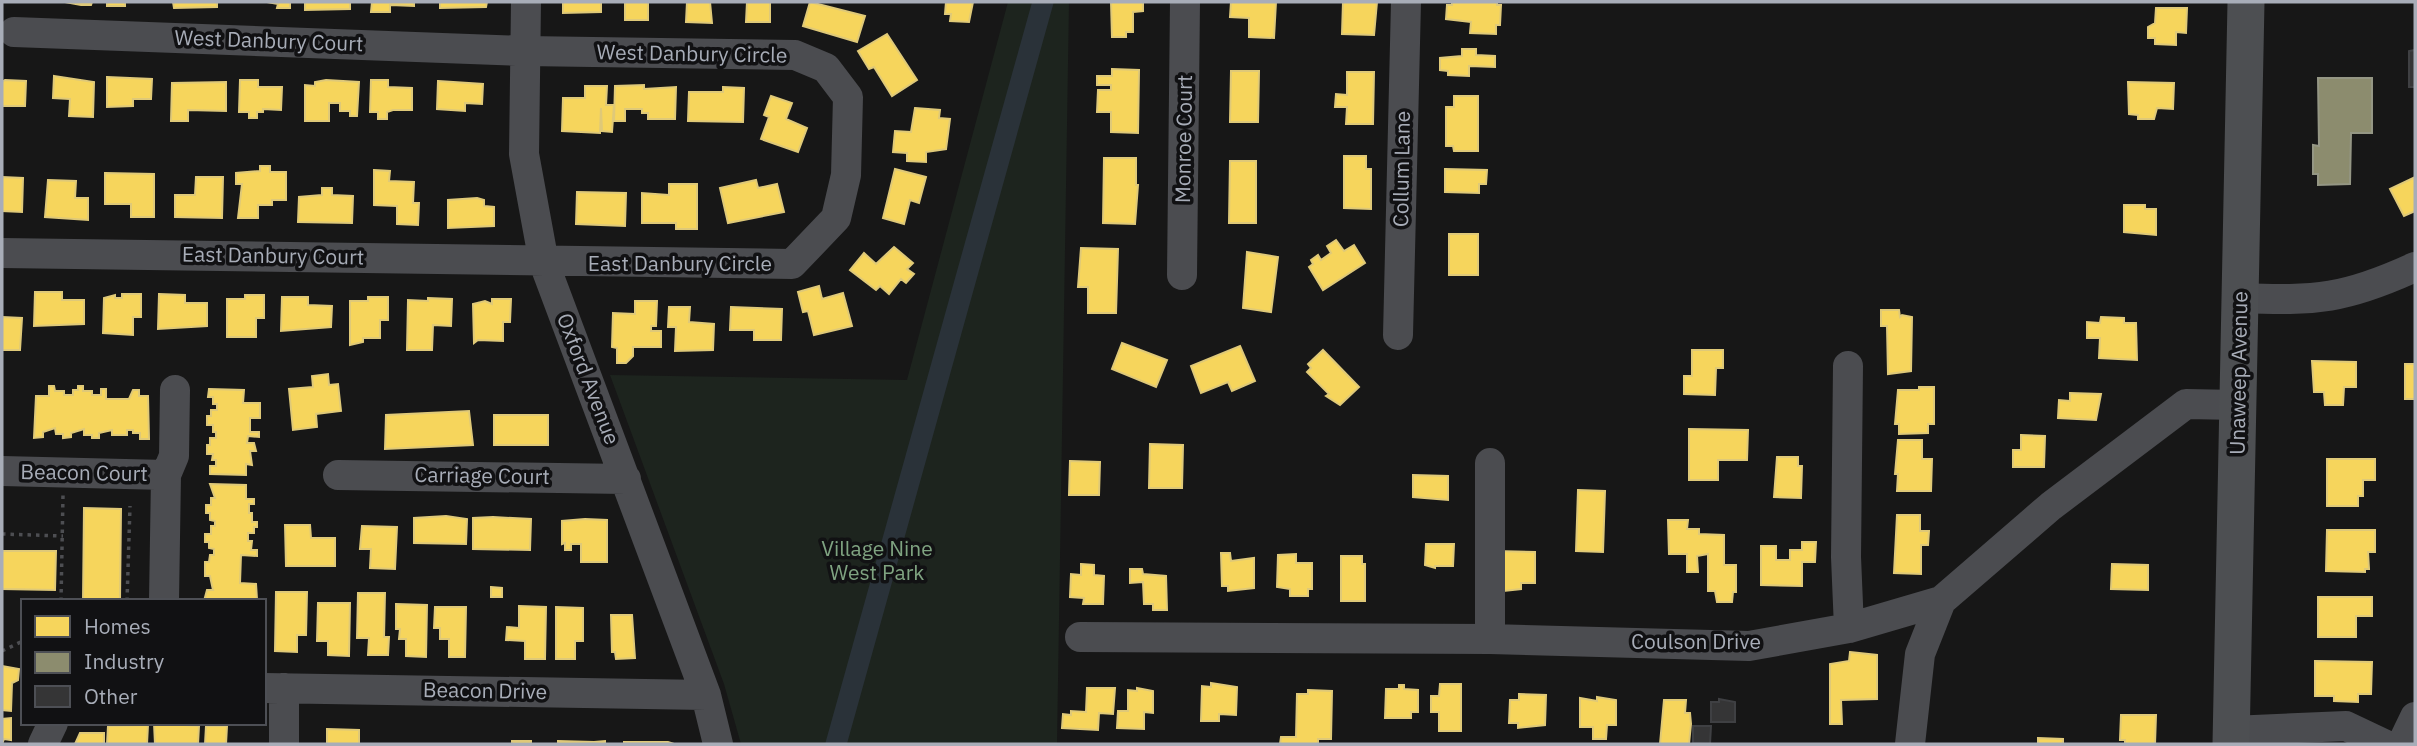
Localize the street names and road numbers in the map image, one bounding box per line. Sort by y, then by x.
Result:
street label: West Danbury Court [174,23,364,57]
street label: West Danbury Circle [596,37,788,69]
street label: Monroe Court [1168,75,1198,203]
street label: Collum Lane [1386,110,1416,227]
street label: East Danbury Court [182,239,364,271]
street label: East Danbury Circle [588,249,772,277]
street label: Unaweep Avenue [2223,291,2253,455]
street label: Oxford Avenue [551,309,627,448]
street label: Beacon Court [20,457,148,487]
street label: Carriage Court [414,460,550,490]
street label: Coulson Drive [1631,627,1761,655]
street label: Beacon Drive [423,675,547,705]

